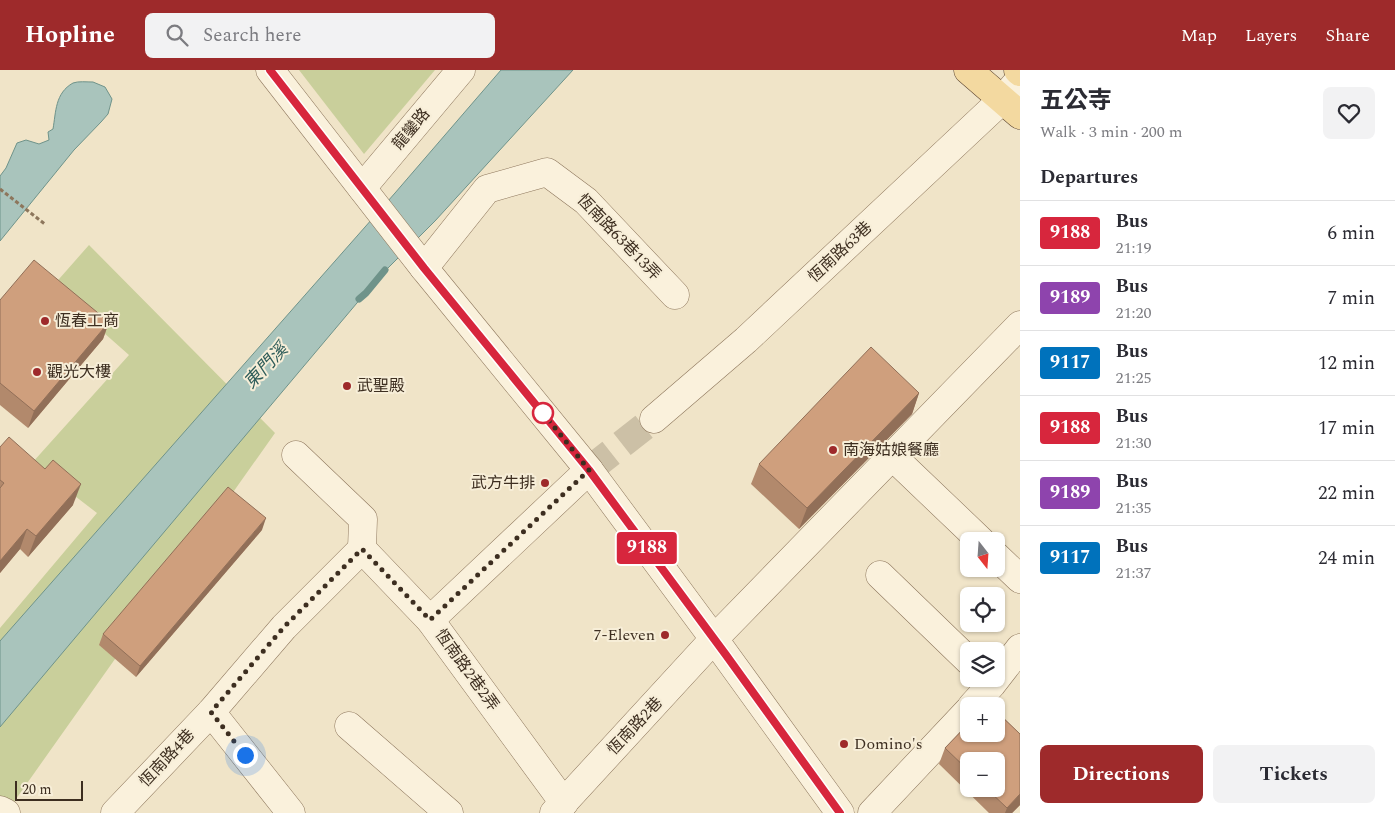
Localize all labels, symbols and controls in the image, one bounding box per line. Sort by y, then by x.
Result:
search box [145,13,495,58]
text: Hopline [25,17,115,53]
icon: search [163,21,191,49]
text: Search here [203,21,301,50]
text: Map [1181,22,1217,49]
text: Layers [1245,22,1297,49]
text: Share [1325,22,1370,49]
text: 五公寺 [1040,83,1112,119]
button: heart [1323,87,1375,139]
street label: 龍鑾路 [386,103,436,155]
text: Walk · 3 min · 200 m [1040,120,1183,144]
text: Departures [1040,163,1138,192]
street label: 恆南路63巷13弄 [571,188,667,286]
text: Bus [1115,207,1148,236]
street label: 恆南路63巷 [803,216,877,288]
text: 9188 [1050,219,1090,246]
text: 6 min [1327,219,1375,248]
text: 21:19 [1115,236,1151,260]
text: Bus [1115,272,1148,301]
text: 9189 [1050,284,1090,311]
text: 7 min [1327,284,1375,313]
text: 21:20 [1115,301,1151,325]
place label: 恆春工商 [55,309,119,333]
marker: 恆春工商 [39,315,51,327]
water label: 東門溪 [238,335,296,395]
text: Bus [1115,337,1148,366]
text: 9117 [1050,349,1090,376]
text: 12 min [1318,349,1375,378]
place label: 觀光大樓 [47,360,111,384]
marker: 觀光大樓 [31,366,43,378]
text: 21:25 [1115,366,1151,390]
place label: 武聖殿 [357,374,405,398]
marker: 武聖殿 [341,380,353,392]
unlabelled marker [532,402,554,424]
text: Bus [1115,402,1148,431]
text: 9188 [1050,414,1090,441]
text: 17 min [1318,414,1375,443]
text: 21:30 [1115,431,1151,455]
place label: 南海姑娘餐廳 [843,438,939,462]
marker: 南海姑娘餐廳 [827,444,839,456]
text: Bus [1115,467,1148,496]
place label: 武方牛排 [471,471,535,495]
marker: 武方牛排 [539,477,551,489]
text: 9189 [1050,479,1090,506]
text: 22 min [1318,479,1375,508]
text: 21:35 [1115,496,1151,520]
line badge: 9188 [612,532,682,564]
north arrow [960,532,1005,578]
map controls [960,532,1005,797]
text: Bus [1115,532,1148,561]
text: 9188 [627,534,667,561]
text: 9117 [1050,544,1090,571]
text: 24 min [1318,544,1375,573]
text: 21:37 [1115,561,1151,585]
button: locate [960,587,1005,632]
place label: 7-Eleven [593,623,655,647]
street label: 恆南路2巷2弄 [429,624,505,716]
marker: 7-Eleven [659,629,671,641]
button: layers [960,642,1005,687]
street label: 恆南路2巷 [602,691,668,761]
button: + [960,697,1005,742]
street label: 恆南路4巷 [134,723,200,793]
place label: Domino's [854,732,923,756]
marker: Domino's [838,738,850,750]
your location [233,743,258,768]
button: Directions [1040,745,1203,803]
button: Tickets [1213,745,1375,803]
button: − [960,752,1005,797]
scale bar [15,778,82,801]
text: 20 m [22,779,52,800]

